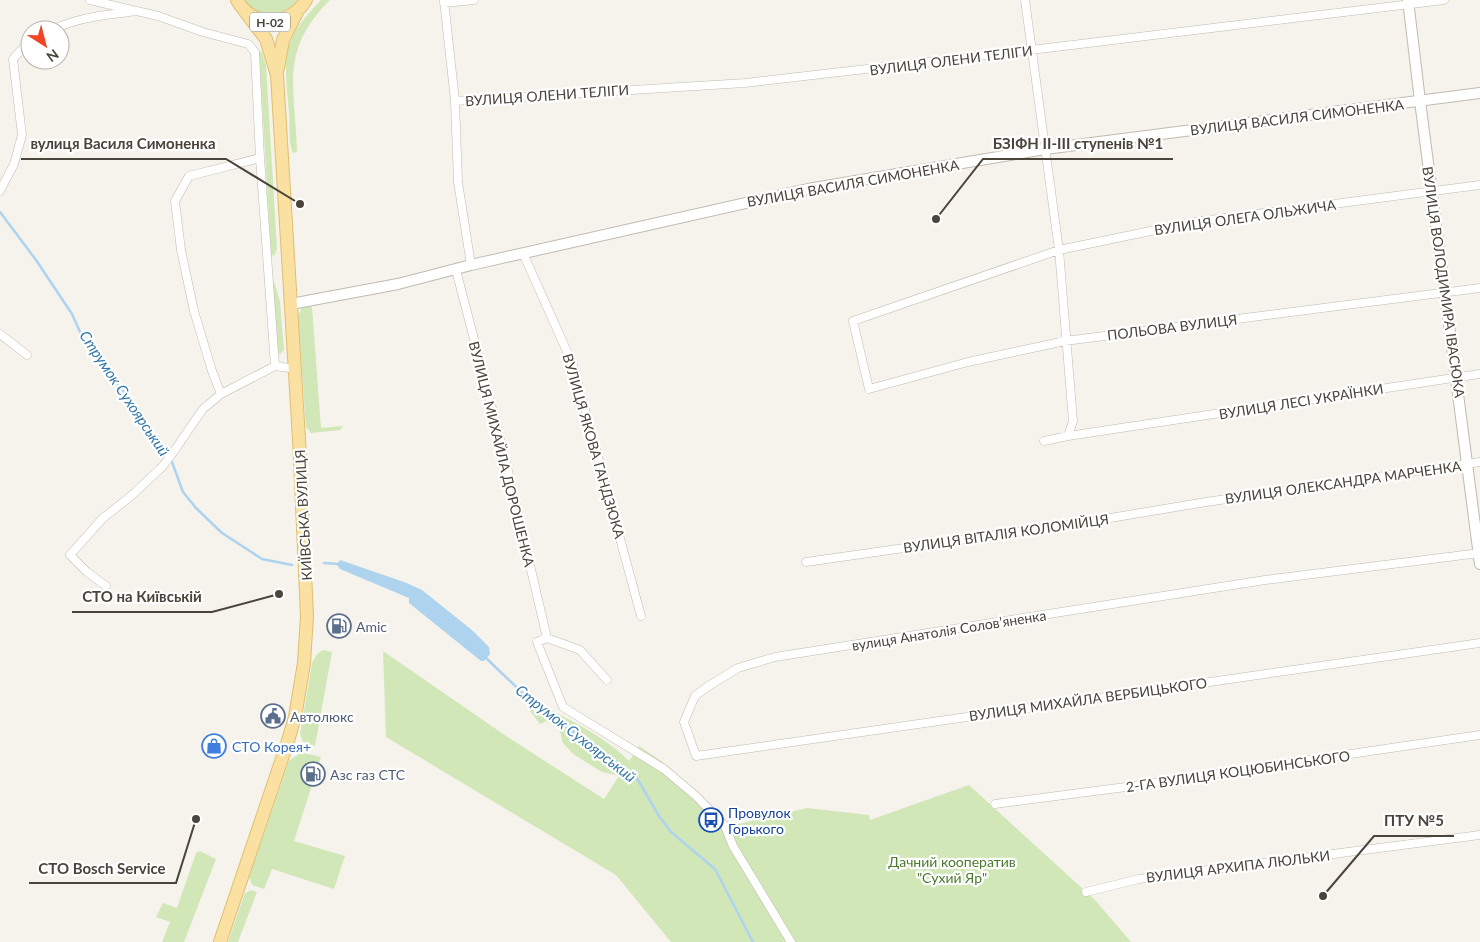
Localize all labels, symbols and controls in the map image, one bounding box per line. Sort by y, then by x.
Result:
road number: Н-02 [250,13,290,32]
north arrow [20,20,70,70]
street label: ВУЛИЦЯ ОЛЕНИ ТЕЛІГИ [868,42,1034,78]
text: N [44,46,62,66]
street label: ВУЛИЦЯ ОЛЕНИ ТЕЛІГИ [464,81,630,109]
street label: ВУЛИЦЯ ВАСИЛЯ СИМОНЕНКА [1189,95,1405,139]
callout: вулиця Василя Симоненка [21,129,226,159]
callout: БЗІФН ІІ-ІІІ ступенів №1 [983,129,1173,159]
text: вулиця Василя Симоненка [30,134,216,152]
text: БЗІФН ІІ-ІІІ ступенів №1 [993,134,1163,152]
street label: ВУЛИЦЯ ВАСИЛЯ СИМОНЕНКА [746,156,961,210]
street label: ВУЛИЦЯ ВОЛОДИМИРА ІВАСЮКА [1419,165,1469,399]
street label: ВУЛИЦЯ ОЛЕГА ОЛЬЖИЧА [1153,196,1338,238]
street label: ПОЛЬОВА ВУЛИЦЯ [1106,311,1238,343]
water label: Струмок Сухоярський [76,327,174,459]
street label: ВУЛИЦЯ МИХАЙЛА ДОРОШЕНКА [466,339,538,569]
street label: ВУЛИЦЯ ЯКОВА ГАНДЗЮКА [559,351,629,541]
street label: ВУЛИЦЯ ЛЕСІ УКРАЇНКИ [1218,380,1384,422]
street label: КИЇВСЬКА ВУЛИЦЯ [291,449,315,581]
street label: ВУЛИЦЯ ОЛЕКСАНДРА МАРЧЕНКА [1224,457,1463,507]
street label: ВУЛИЦЯ ВІТАЛІЯ КОЛОМІЙЦЯ [902,510,1110,556]
callout: СТО на Київській [72,582,212,612]
text: СТО на Київській [82,587,202,605]
street label: вулиця Анатолія Соловʼяненка [851,606,1047,654]
fuel station icon: Amic [326,613,352,639]
place label: Amic [356,618,387,635]
street label: ВУЛИЦЯ МИХАЙЛА ВЕРБИЦЬКОГО [968,674,1208,724]
water label: Струмок Сухоярський [512,680,640,786]
public building icon: Автолюкс [260,703,286,729]
place label: Автолюкс [290,708,354,725]
shop icon: СТО Корея+ [201,733,227,759]
place label: СТО Корея+ [232,738,311,755]
street label: 2-ГА ВУЛИЦЯ КОЦЮБИНСЬКОГО [1125,747,1351,795]
fuel station icon: Азс газ СТС [300,761,326,787]
place label: Азс газ СТС [330,766,406,783]
place label: Провулок Горького [728,804,791,837]
callout: ПТУ №5 [1374,806,1454,836]
bus stop icon: Провулок Горького [698,807,724,833]
text: ПТУ №5 [1384,811,1444,829]
street label: ВУЛИЦЯ АРХИПА ЛЮЛЬКИ [1145,846,1331,886]
callout: СТО Bosch Service [29,853,176,883]
park label: Дачний кооператив "Сухий Яр" [888,853,1016,886]
text: СТО Bosch Service [38,859,166,877]

